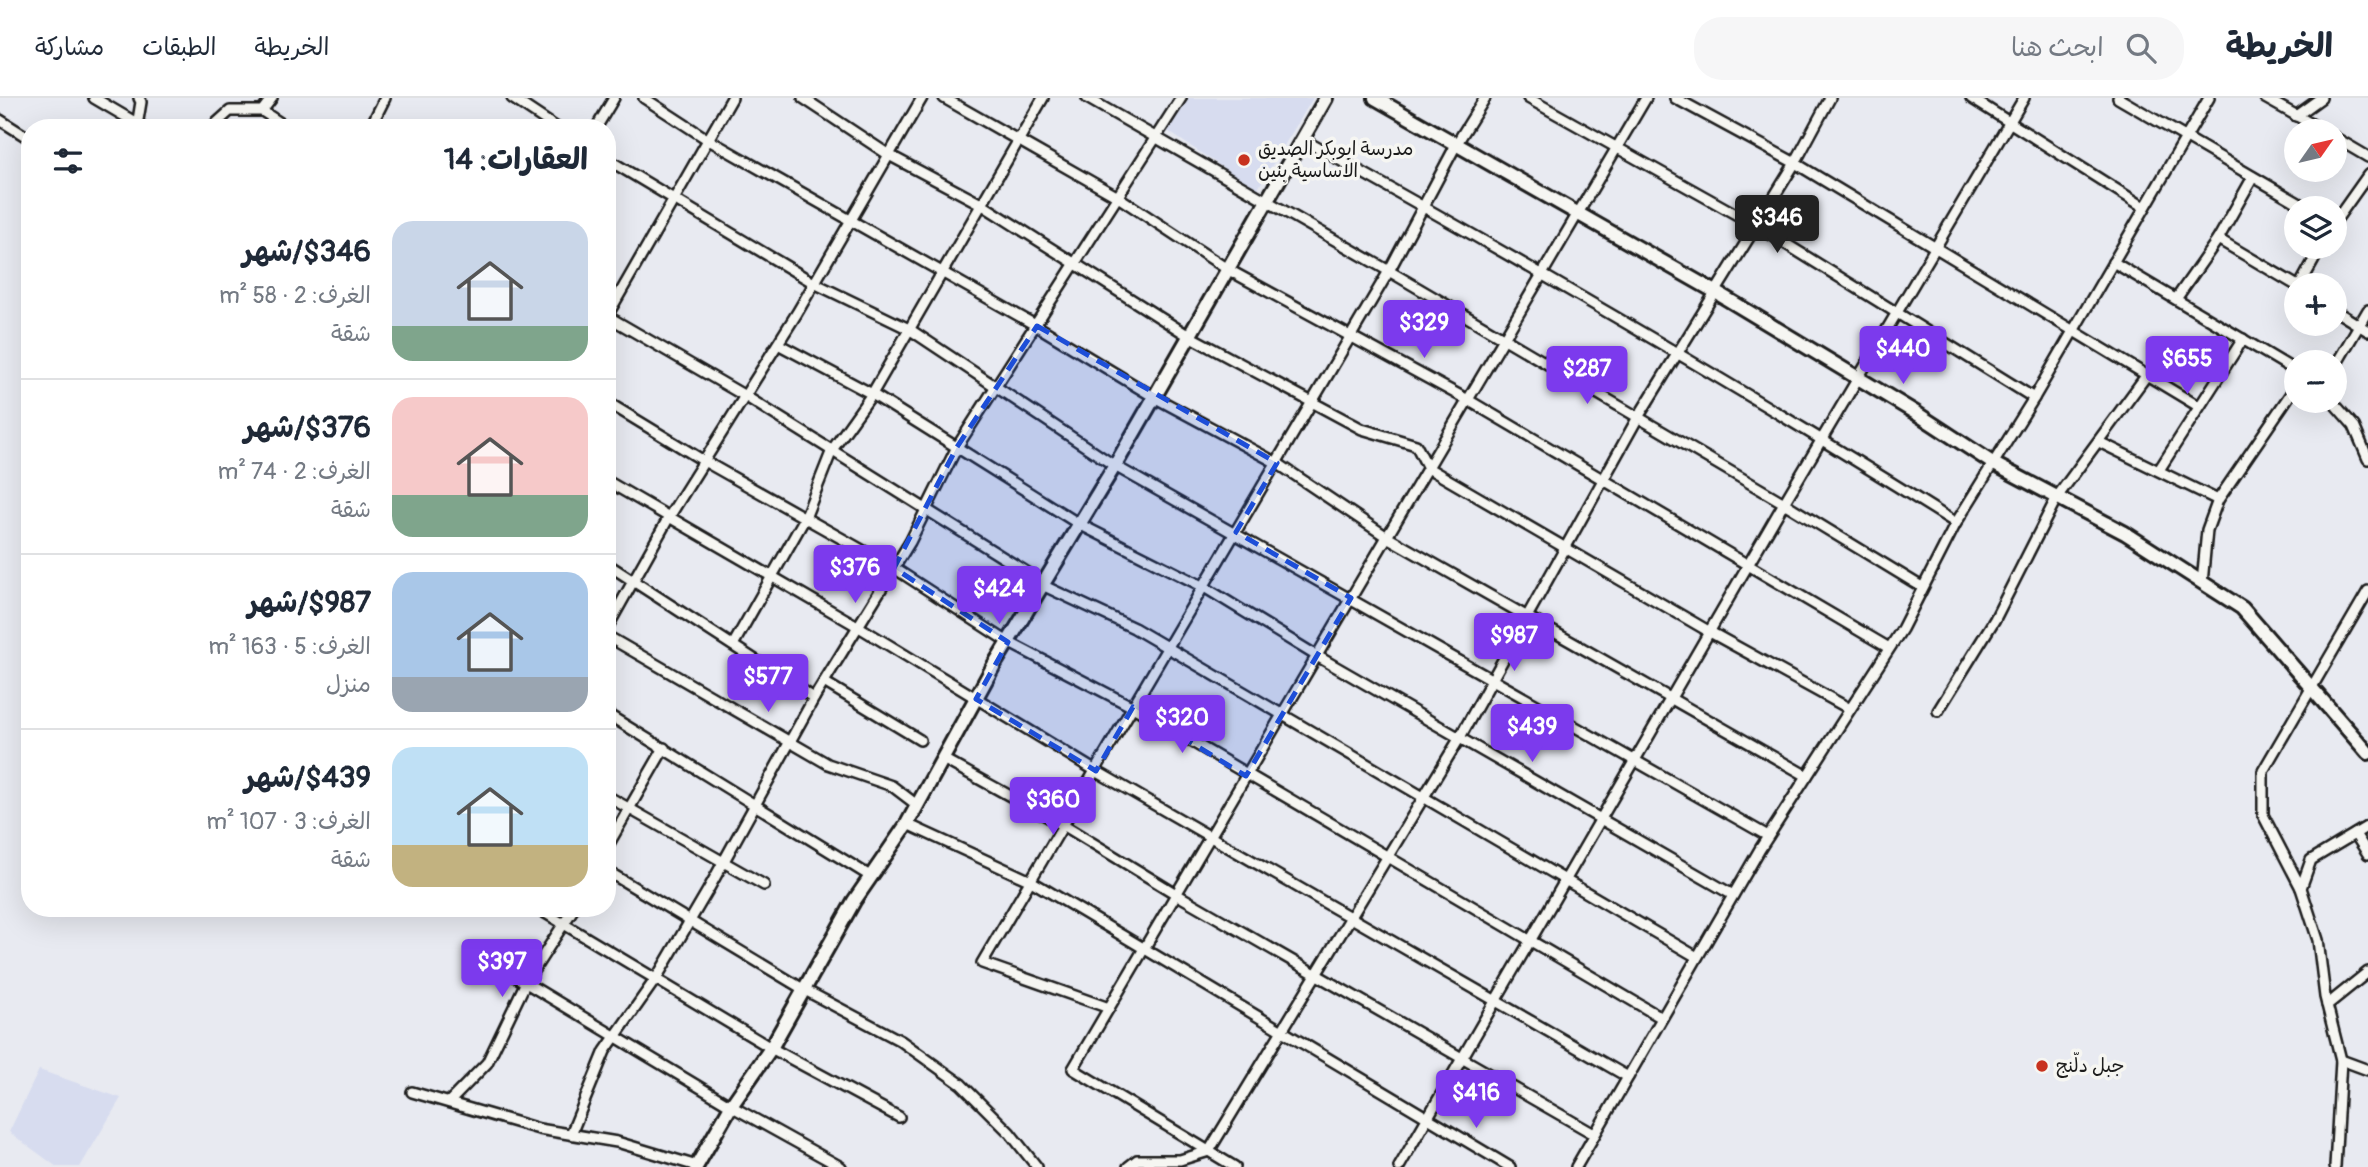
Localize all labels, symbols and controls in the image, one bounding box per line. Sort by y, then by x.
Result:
search box [1694,17,2184,80]
text: الخريطة [2226,26,2333,67]
icon: search [2122,29,2160,67]
text: ابحث هنا [2011,32,2104,64]
text: مشاركة [35,33,104,62]
text: الطبقات [142,33,217,62]
text: الخريطة [255,33,329,62]
north arrow [2284,119,2347,182]
map controls [2284,119,2347,413]
place label: مدرسة ابوبكر الصديق الاساسية بنين [1258,137,1413,183]
text: العقارات: 14 [444,141,588,178]
icon: filters [49,142,87,180]
marker: مدرسة ابوبكر الصديق الاساسية بنين [1236,152,1252,168]
pin: $346 [1736,195,1818,255]
button: layers [2284,196,2347,259]
text: $346 [1751,203,1803,232]
text: $346/شهر [242,233,371,270]
icon: home [448,249,532,333]
button: + [2284,273,2347,336]
text: الغرف: 2 · 58 m² [219,281,371,310]
pin: $329 [1383,300,1465,360]
text: $329 [1399,308,1449,337]
text: شقة [331,319,371,348]
pin: $440 [1862,327,1944,386]
text: $440 [1876,334,1930,363]
pin: $655 [2146,336,2228,396]
text: $655 [2162,344,2212,373]
pin: $287 [1546,346,1628,406]
button: − [2284,350,2347,413]
text: $287 [1562,354,1612,383]
text: $376/شهر [244,409,371,446]
icon: home [448,425,532,509]
text: الغرف: 2 · 74 m² [218,457,371,486]
text: شقة [331,495,371,524]
pin: $376 [814,546,896,605]
text: $376 [830,553,880,582]
pin: $424 [958,566,1040,626]
text: $424 [973,574,1025,603]
text: $987/شهر [248,584,371,621]
icon: home [448,600,532,684]
pin: $987 [1473,614,1555,673]
text: $987 [1490,621,1538,650]
text: الغرف: 5 · 163 m² [208,632,371,661]
pin: $577 [727,654,809,714]
text: $577 [743,662,793,691]
text: منزل [326,670,371,699]
pin: $320 [1141,696,1223,755]
text: $320 [1155,703,1209,732]
pin: $439 [1491,704,1573,764]
text: $439 [1507,712,1557,741]
text: $439/شهر [245,759,371,796]
icon: home [448,775,532,859]
pin: $360 [1012,778,1094,837]
text: $360 [1026,785,1080,814]
text: الغرف: 3 · 107 m² [206,807,371,836]
text: شقة [331,845,371,874]
pin: $397 [461,940,543,999]
text: $397 [477,947,527,976]
place label: جبل دلّنج [2056,1051,2124,1078]
marker: جبل دلّنج [2034,1058,2050,1074]
pin: $416 [1435,1070,1517,1130]
text: $416 [1452,1078,1500,1107]

